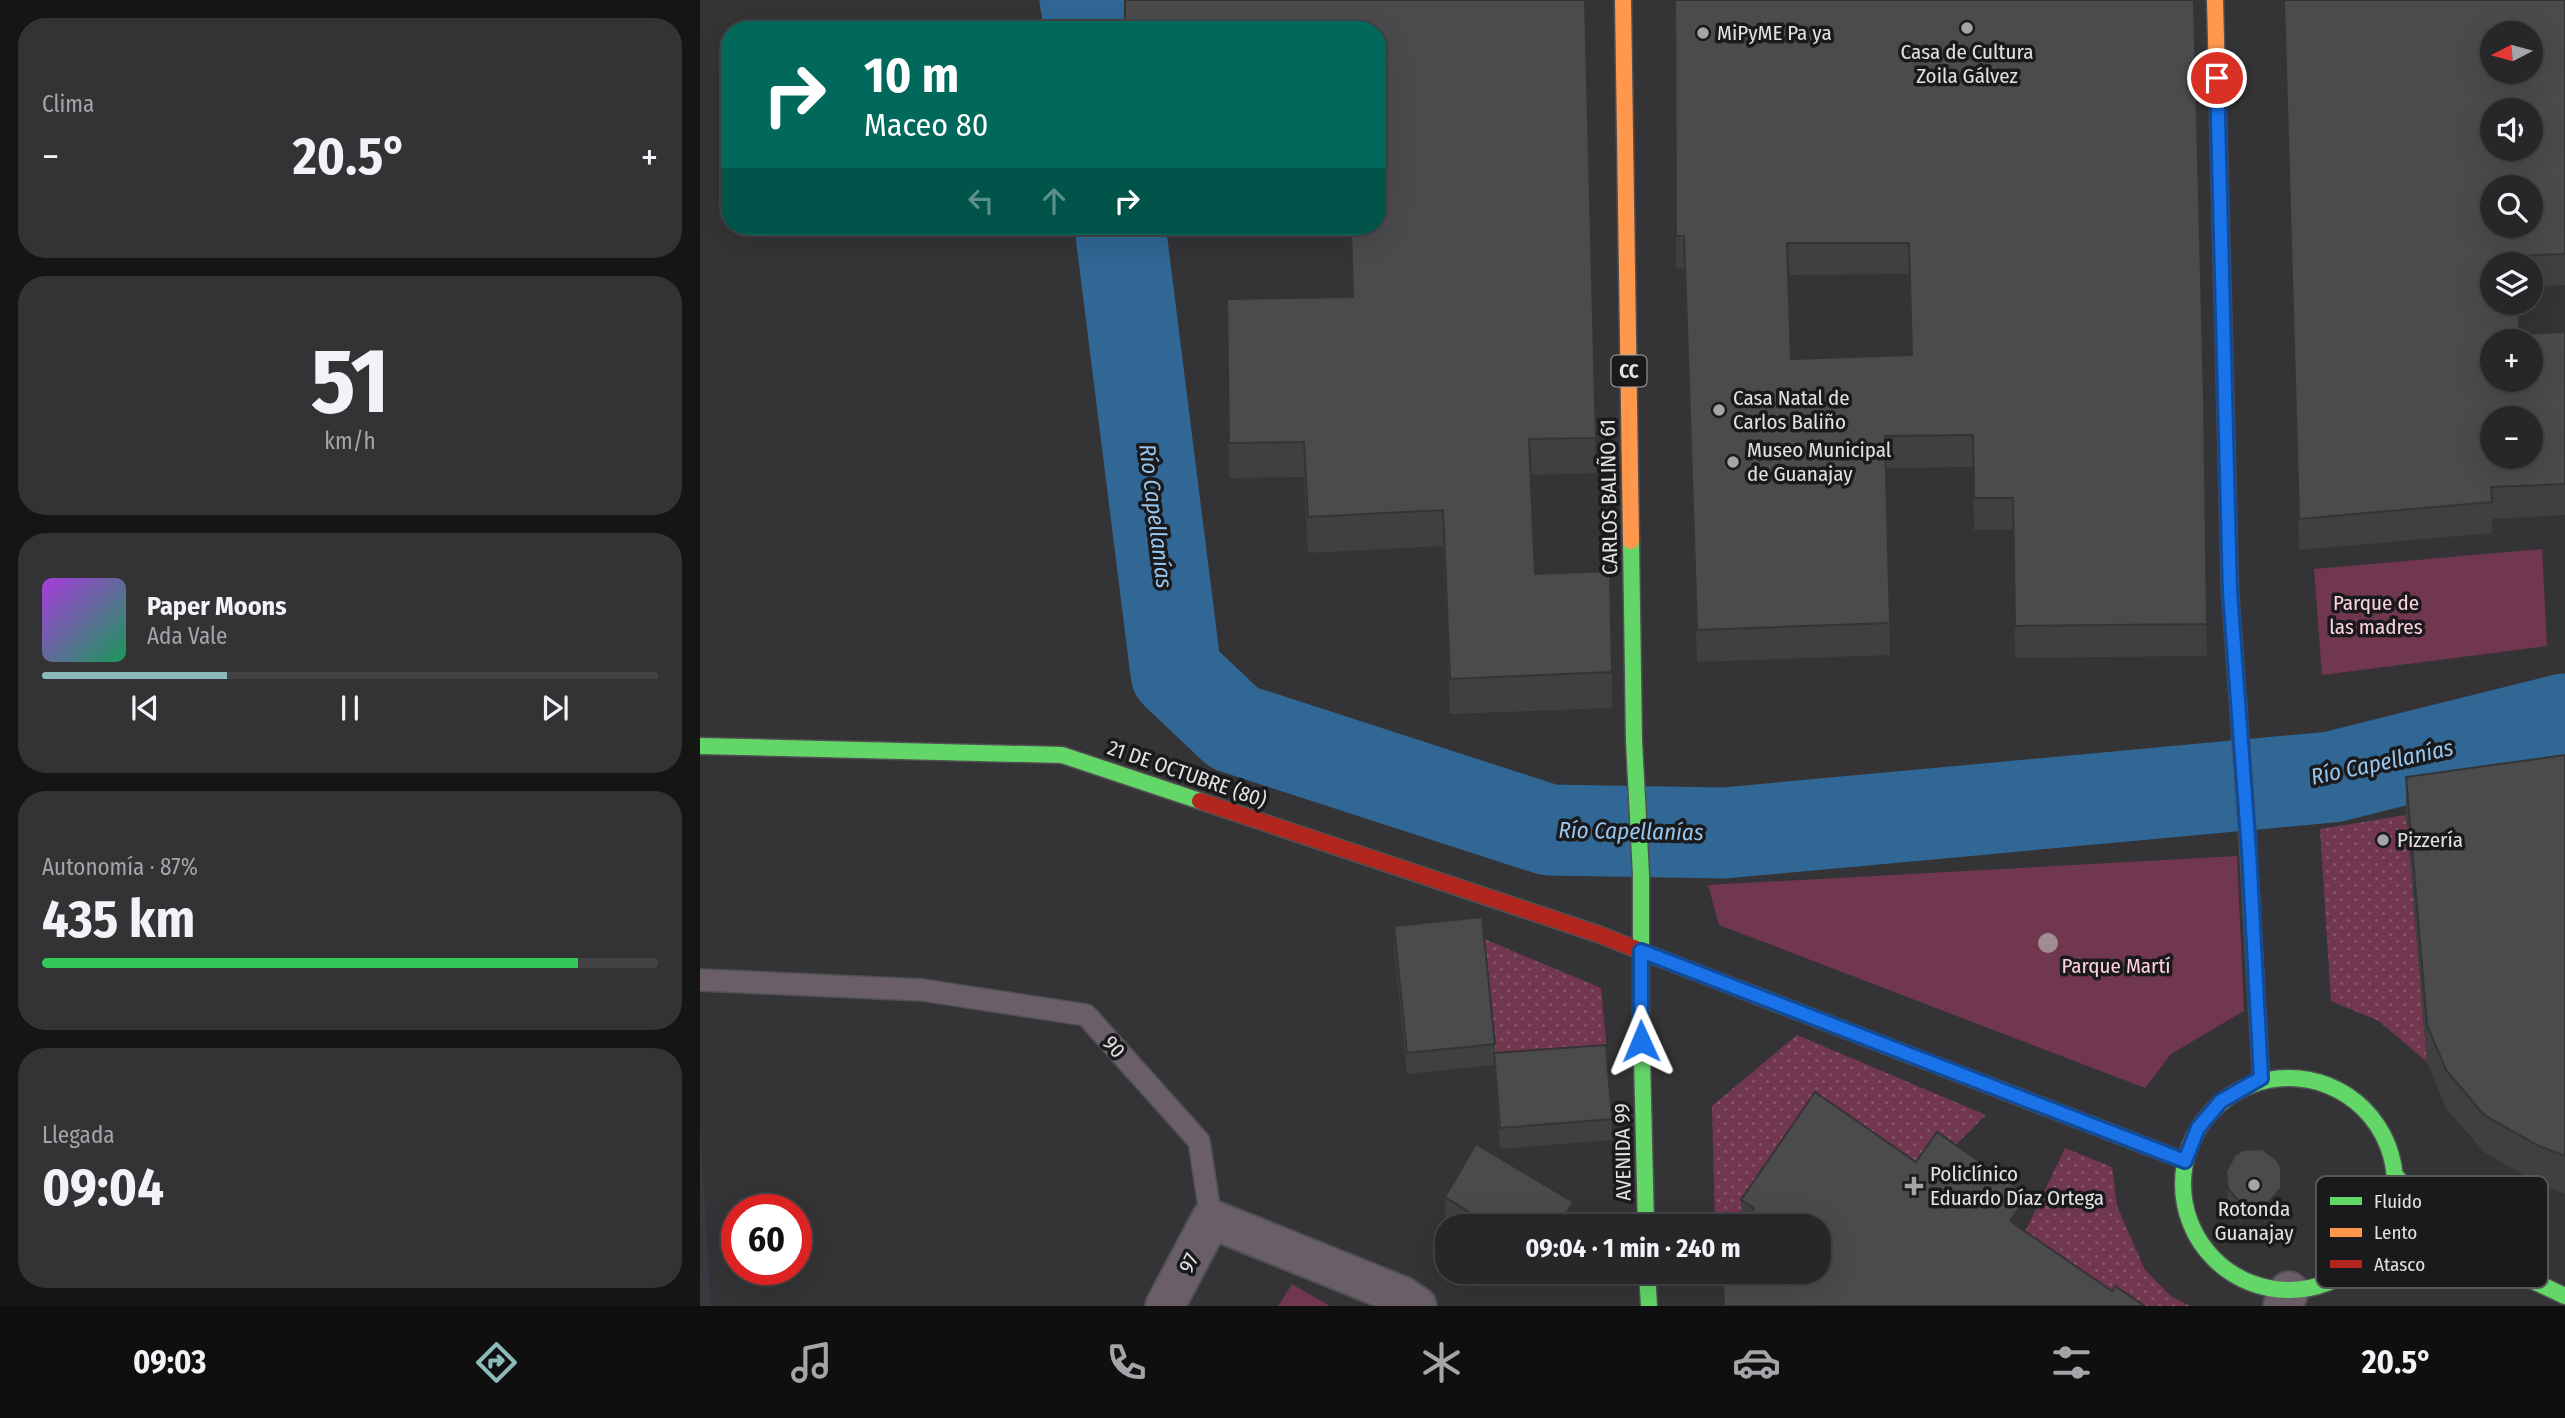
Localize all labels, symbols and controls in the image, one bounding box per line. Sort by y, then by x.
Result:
place label: MiPyME Pa ya [1717,20,1832,46]
marker: Casa de Cultura Zoila Gálvez [1959,20,1975,36]
north arrow [2480,21,2543,84]
map controls [2480,21,2543,469]
marker: MiPyME Pa ya [1695,25,1711,41]
place label: Casa de Cultura Zoila Gálvez [1901,39,2033,89]
text: 10 m [864,46,959,105]
pin [2187,48,2247,108]
icon: right [749,49,840,140]
icon: arrive [2198,59,2236,97]
text: Clima [42,90,94,118]
button: sound [2480,98,2543,161]
text: Maceo 80 [864,106,988,144]
text: 20.5° [293,125,407,188]
text: − [42,134,59,180]
text: + [641,134,658,180]
button: search [2480,175,2543,238]
icon: left [962,182,1000,220]
icon: ahead [1035,182,1073,220]
icon: right [1108,182,1146,220]
button: layers [2480,252,2543,315]
text: 51 [311,327,389,436]
button: + [2480,329,2543,392]
road number: CC [1612,356,1646,386]
place label: Casa Natal de Carlos Baliño [1733,385,1850,435]
marker: Casa Natal de Carlos Baliño [1711,402,1727,418]
button: − [2480,406,2543,469]
street label: CARLOS BALIÑO 61 [1595,419,1623,575]
text: km/h [324,427,376,455]
place label: Museo Municipal de Guanajay [1747,437,1892,487]
water label: Río Capellanías [1133,442,1179,590]
marker: Museo Municipal de Guanajay [1725,454,1741,470]
park label: Parque de las madres [2329,590,2423,640]
text: Paper Moons [147,591,287,622]
text: Ada Vale [147,622,227,650]
icon: previous [126,689,164,727]
icon: pause [331,689,369,727]
icon: next [536,689,574,727]
water label: Río Capellanías [2308,733,2456,791]
street label: 21 DE OCTUBRE (80) [1104,735,1270,813]
water label: Río Capellanías [1558,816,1704,846]
place label: Pizzería [2397,827,2463,853]
marker: Pizzería [2375,832,2391,848]
text: Autonomía · 87% [42,853,198,881]
text: 435 km [42,888,195,951]
park label: Parque Martí [2061,953,2171,979]
position arrow [1604,1004,1678,1078]
street label: 90 [1097,1030,1131,1064]
street label: AVENIDA 99 [1609,1103,1637,1201]
text: Llegada [42,1121,114,1149]
text: 09:04 [42,1156,164,1219]
place label: Policlínico Eduardo Díaz Ortega [1930,1161,2104,1211]
marker: Policlínico Eduardo Díaz Ortega [1904,1176,1924,1196]
legend [2316,1176,2548,1288]
marker: Rotonda Guanajay [2246,1177,2262,1193]
text: Fluido [2374,1190,2422,1213]
speed limit sign: 60 [721,1194,812,1285]
place label: Rotonda Guanajay [2214,1196,2294,1246]
text: Lento [2374,1221,2417,1244]
text: 09:04 · 1 min · 240 m [1525,1233,1741,1264]
street label: 97 [1173,1249,1205,1277]
text: Atasco [2374,1253,2425,1276]
icon: directions [472,1338,521,1387]
icon: music [787,1338,836,1387]
icon: phone [1102,1338,1151,1387]
icon: climate [1417,1338,1466,1387]
icon: car [1732,1338,1781,1387]
icon: filters [2047,1338,2096,1387]
text: 09:03 [133,1343,206,1381]
text: 20.5° [2362,1343,2432,1381]

